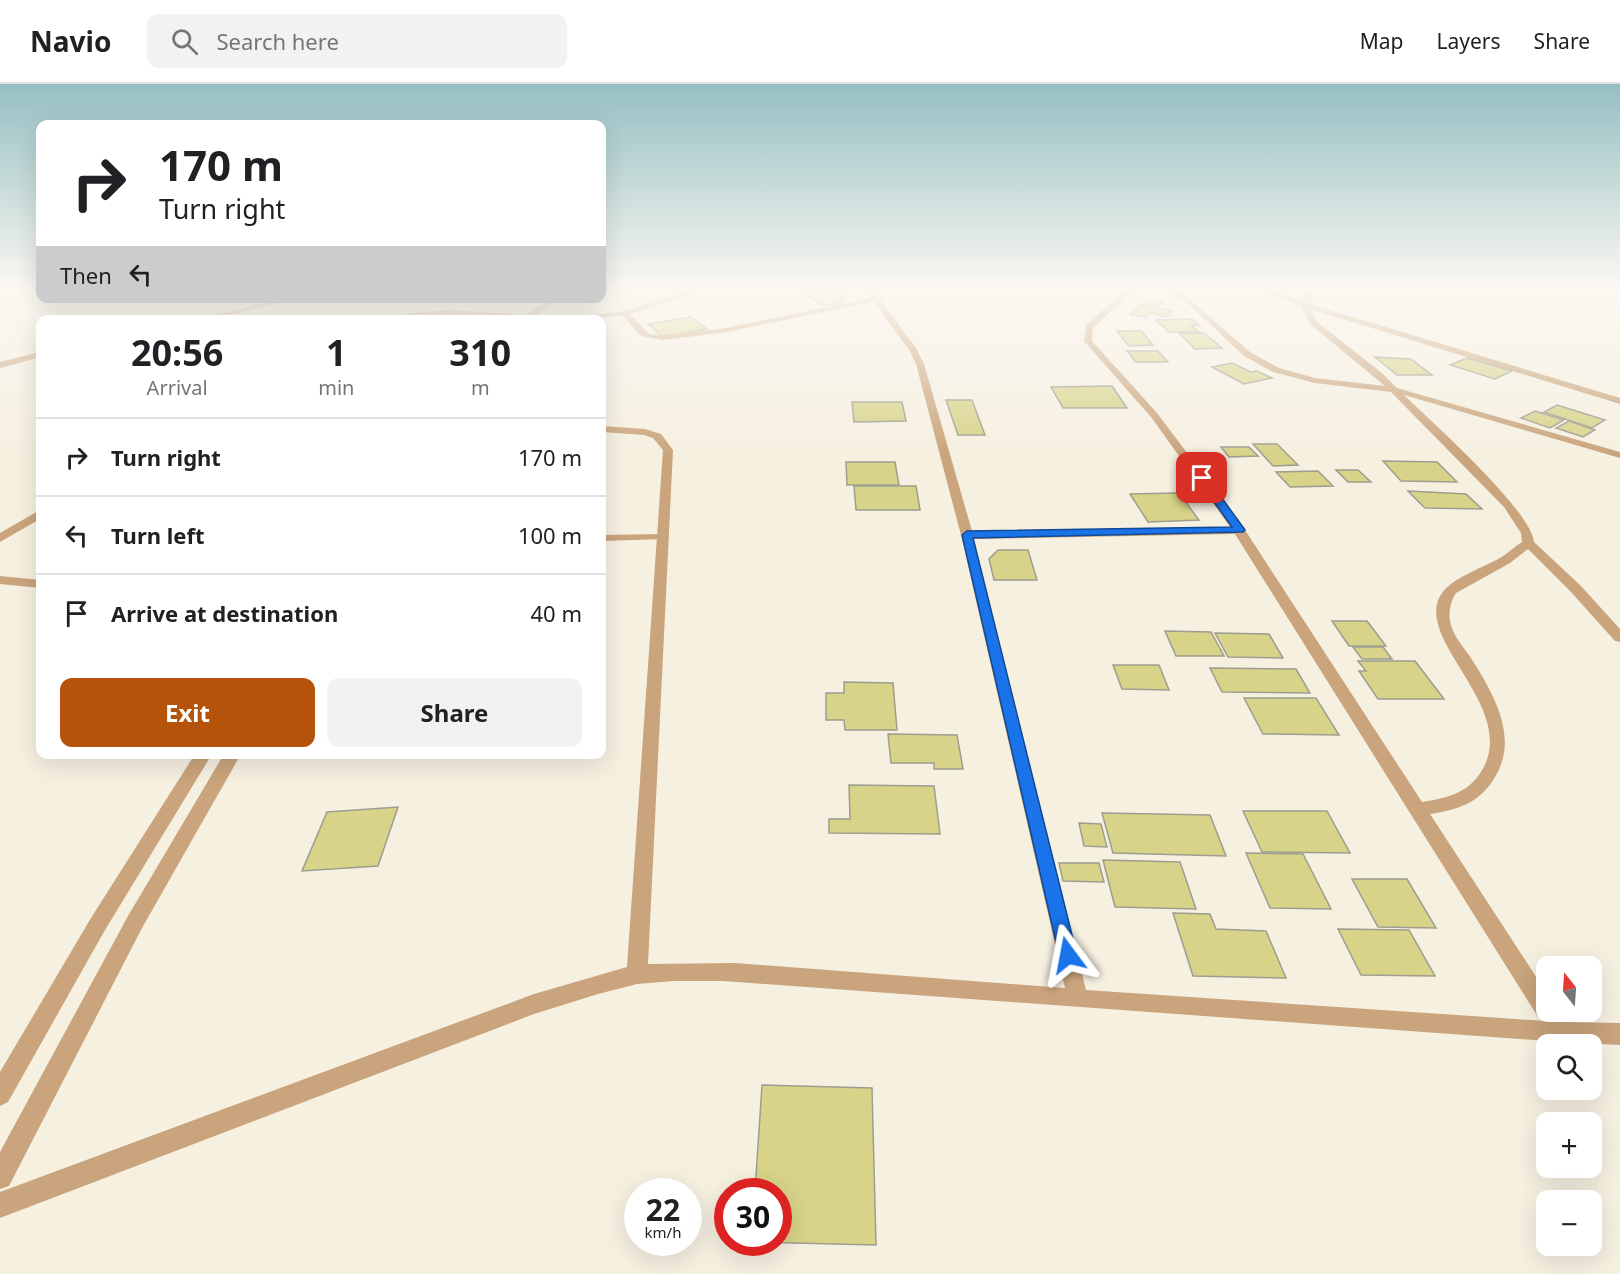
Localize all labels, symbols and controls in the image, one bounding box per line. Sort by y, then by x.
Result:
search box [147,14,567,68]
text: Navio [30,22,111,60]
icon: search [168,25,201,58]
text: Search here [216,26,339,56]
text: Map [1360,27,1404,55]
text: Layers [1437,27,1501,55]
text: Share [1534,27,1590,55]
text: 170 m [159,136,283,193]
icon: right [60,144,138,222]
text: Turn right [159,190,285,227]
icon: left [124,258,157,291]
text: Then [60,260,112,290]
text: 20:56 [131,328,223,377]
text: 1 [326,328,347,377]
text: 310 [449,328,511,377]
text: Arrival [147,374,208,401]
text: min [318,374,354,401]
text: m [471,374,490,401]
icon: right [60,441,93,474]
text: Turn right [111,442,221,472]
text: 170 m [518,442,582,472]
pin [1176,452,1227,503]
icon: arrive [1185,461,1218,494]
icon: left [60,519,93,552]
text: Turn left [111,520,205,550]
text: 100 m [518,520,582,550]
icon: arrive [60,597,93,630]
text: Arrive at destination [111,598,338,628]
text: 40 m [531,598,582,628]
button: Exit [60,678,315,747]
button: Share [327,678,582,747]
position arrow [1036,923,1100,987]
north arrow [1536,956,1602,1022]
map controls [1536,956,1602,1256]
button: search [1536,1034,1602,1100]
button: + [1536,1112,1602,1178]
speed limit sign: 30 [714,1178,792,1256]
text: 22 [646,1189,680,1230]
button: − [1536,1190,1602,1256]
text: km/h [645,1222,681,1242]

